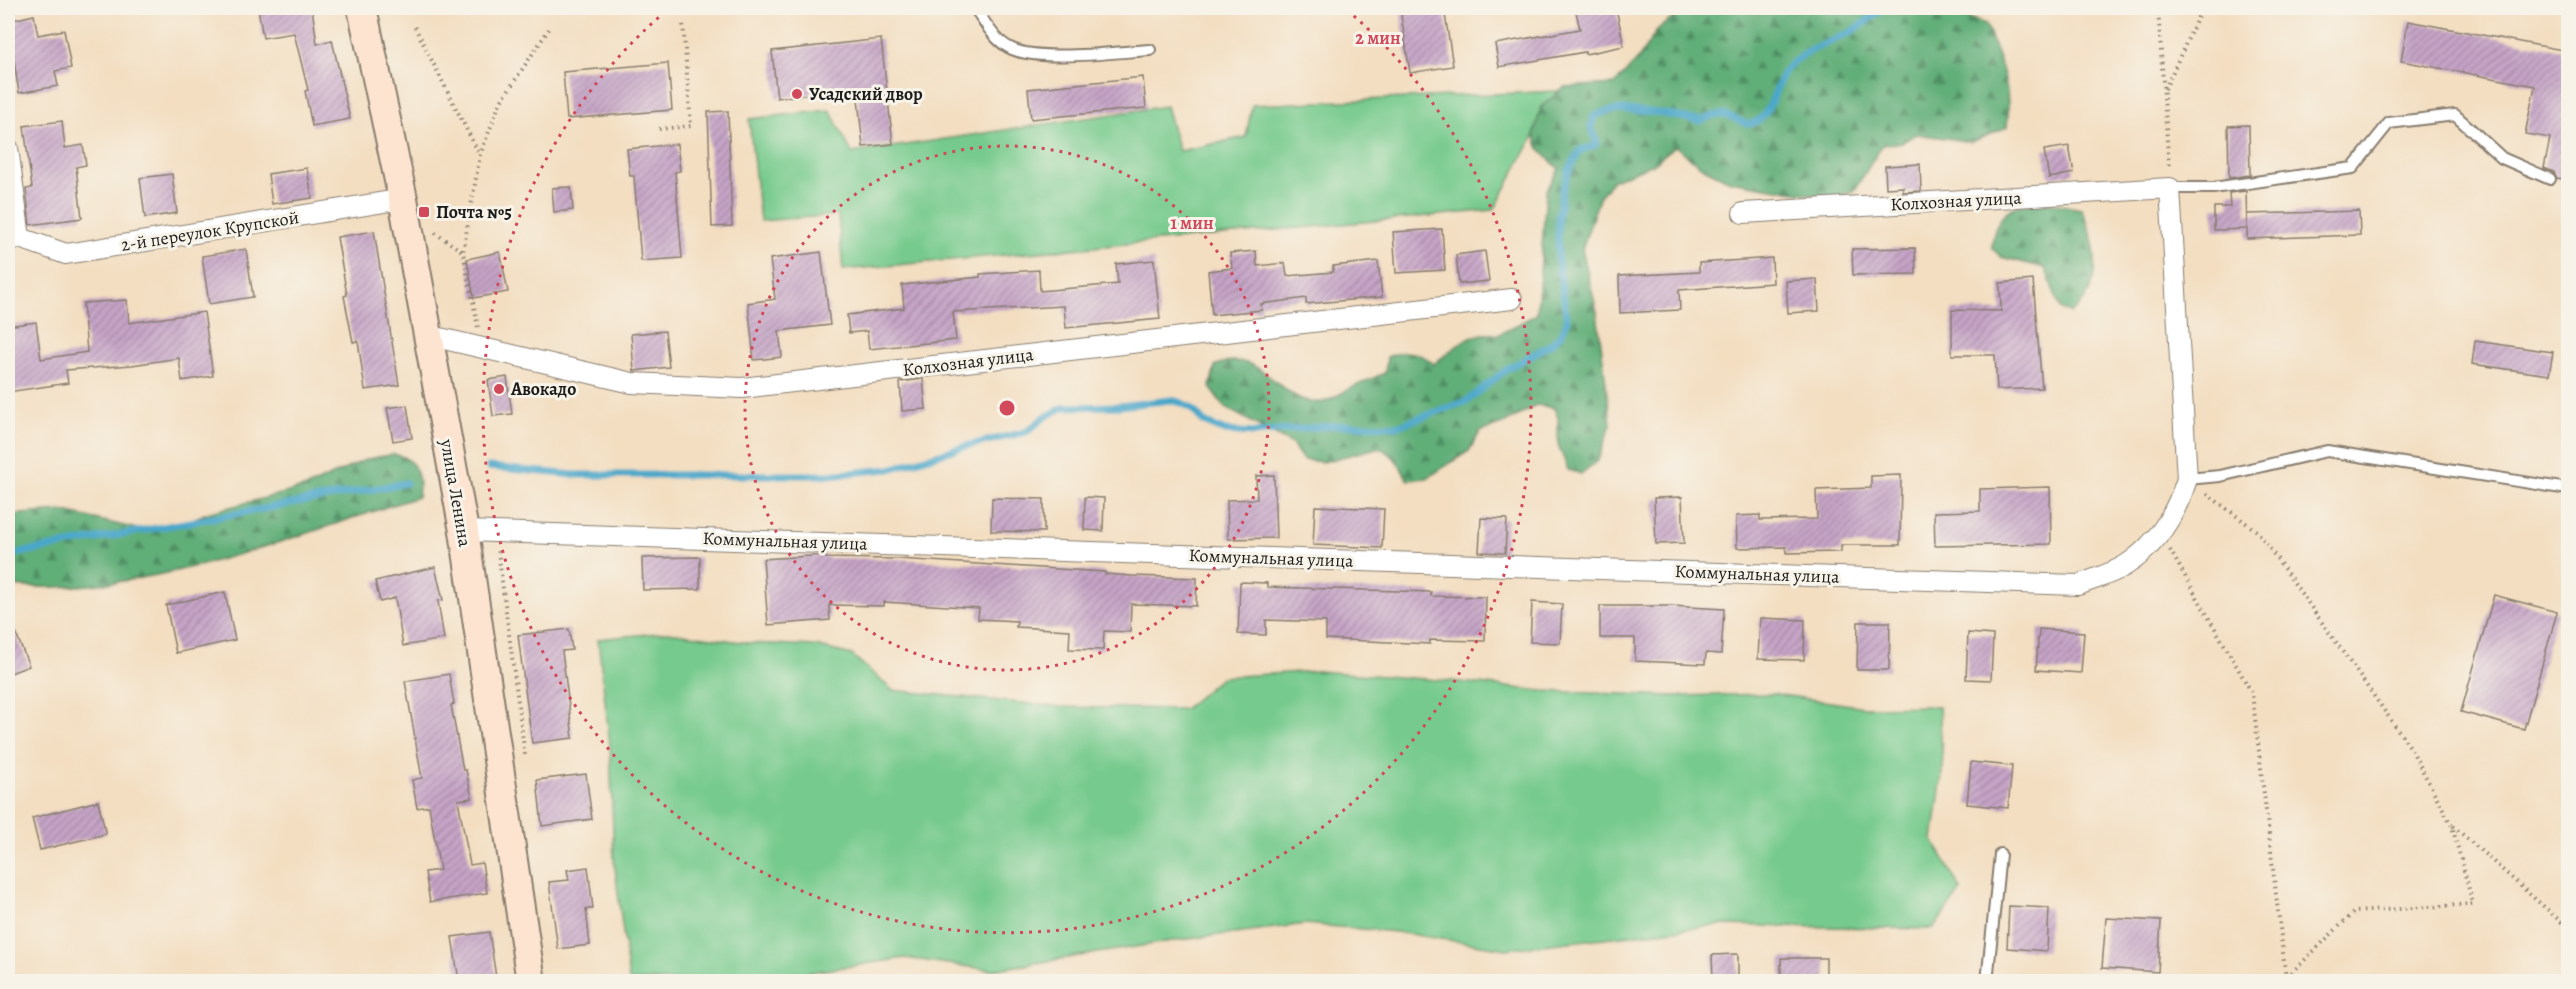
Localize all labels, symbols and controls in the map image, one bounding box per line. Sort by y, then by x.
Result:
text: 2 мин [1355,26,1401,50]
place label: Усадский двор [809,82,923,106]
marker: Усадский двор [790,87,804,101]
street label: Колхозная улица [1890,186,2023,216]
place label: Почта №5 [436,200,512,224]
street label: 2-й переулок Крупской [119,205,301,257]
marker: Почта №5 [417,205,431,219]
text: 1 мин [1170,211,1214,235]
street label: Колхозная улица [901,342,1035,382]
place label: Авокадо [510,377,576,401]
marker: Авокадо [492,382,506,396]
centre of rings [997,398,1017,418]
street label: улица Ленина [435,436,477,549]
street label: Коммунальная улица [702,526,869,556]
street label: Коммунальная улица [1188,543,1355,573]
street label: Коммунальная улица [1674,559,1841,589]

